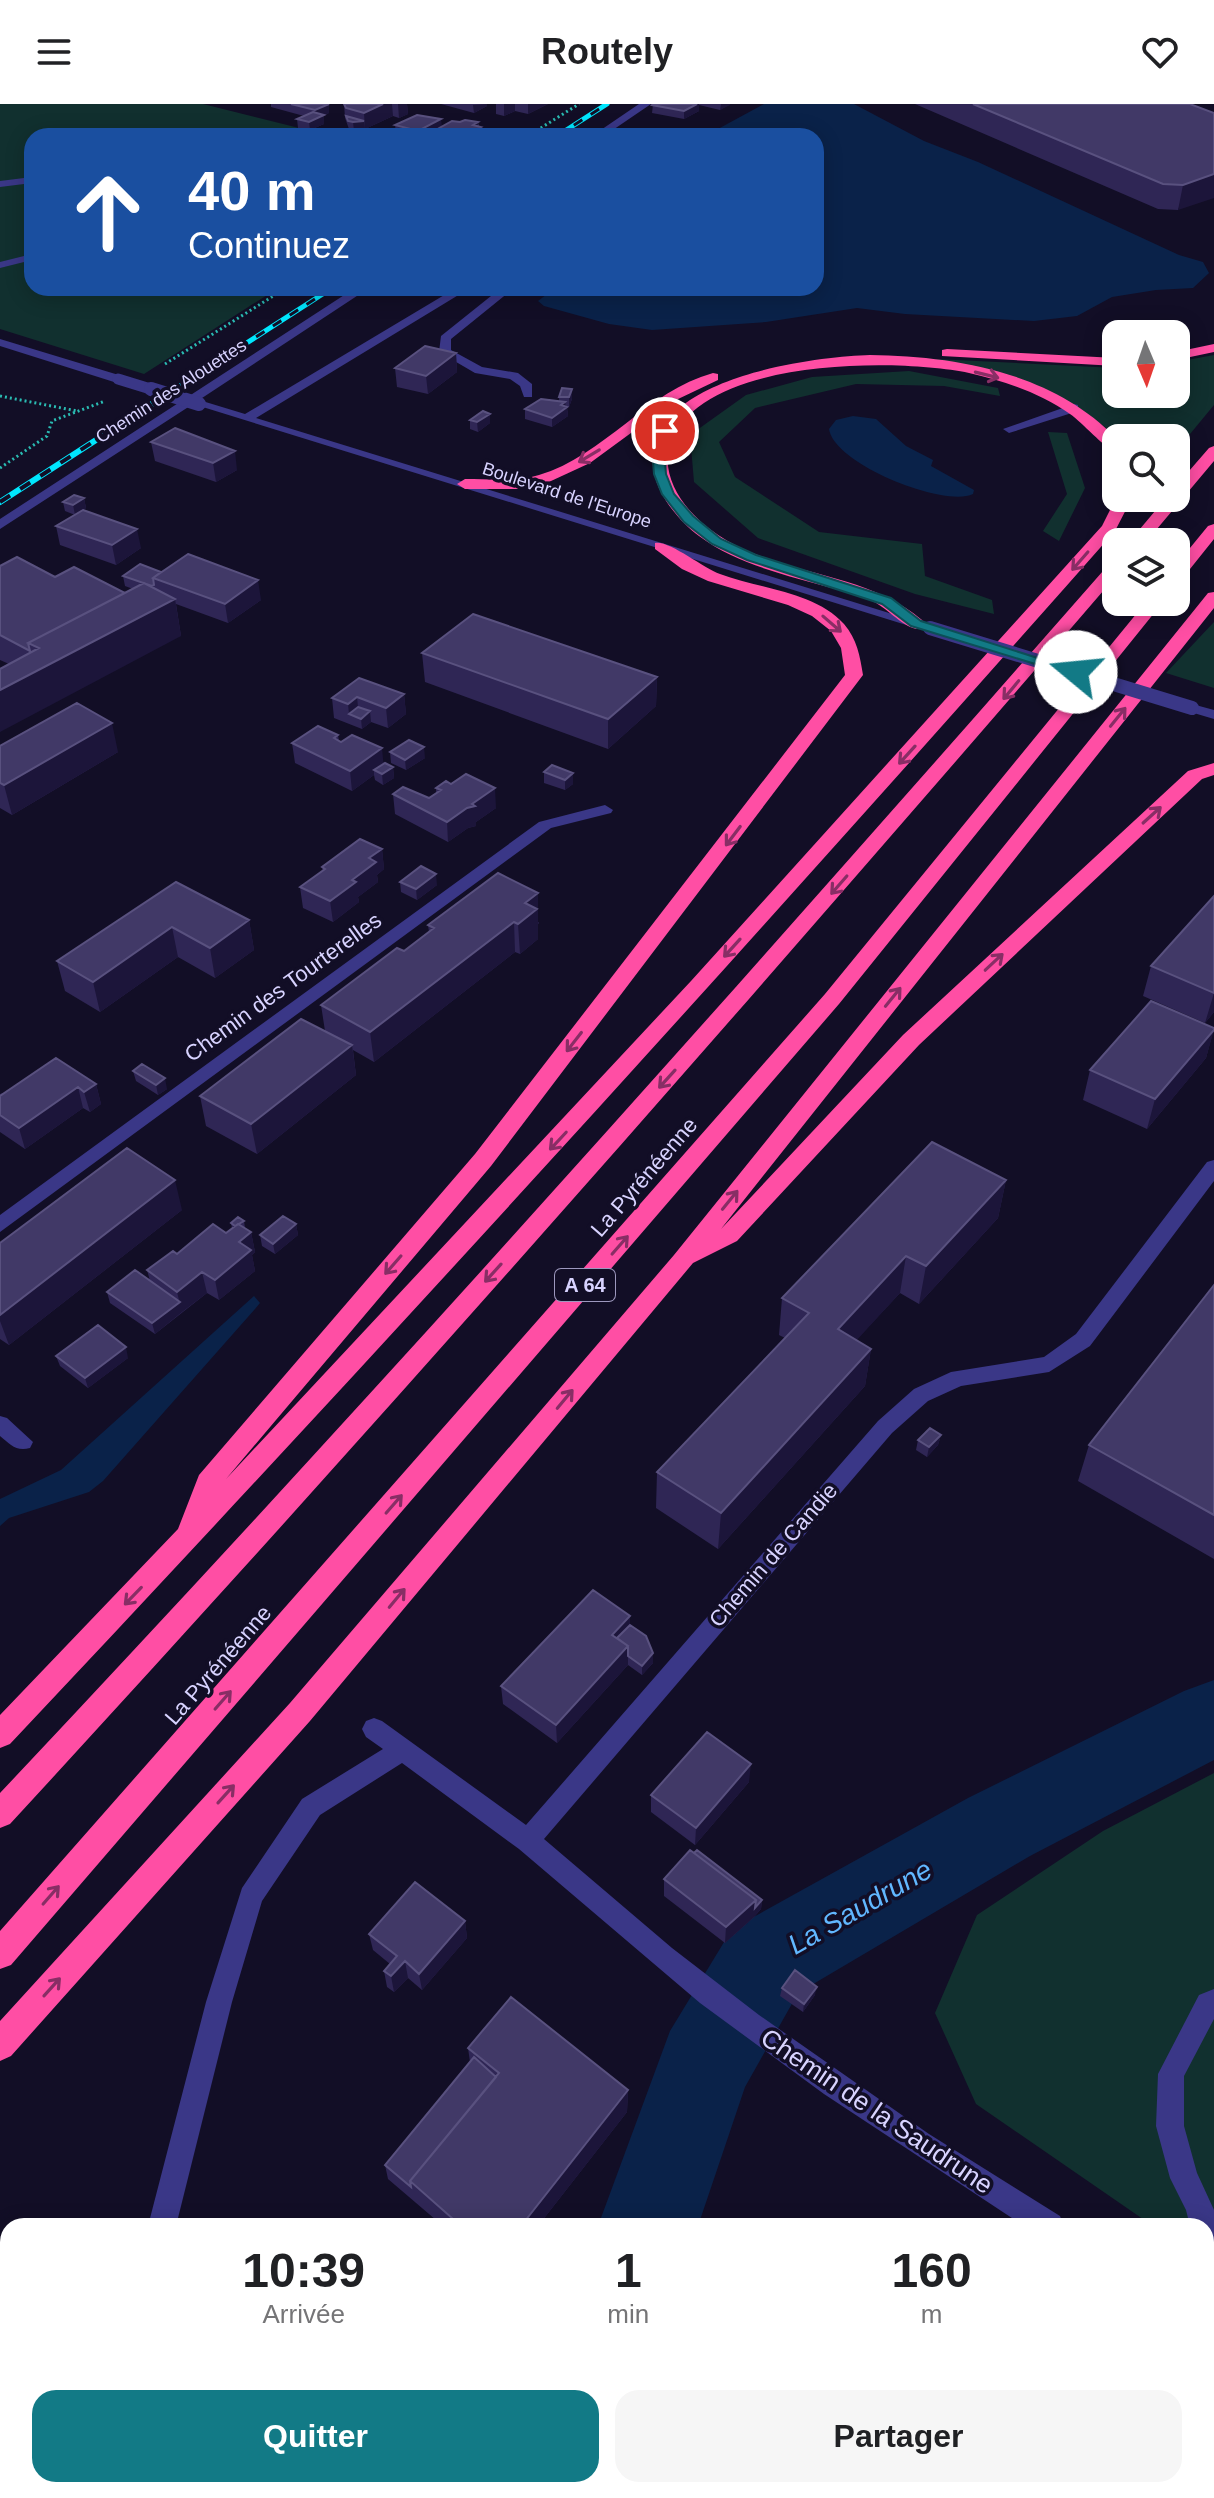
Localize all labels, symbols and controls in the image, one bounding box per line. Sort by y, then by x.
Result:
icon: menu [32,30,76,74]
icon: heart [1138,30,1182,74]
text: Routely [541,31,673,72]
text: 40 m [188,159,316,222]
icon: ahead [56,160,160,264]
text: Continuez [188,225,350,266]
north arrow [1102,320,1190,408]
map controls [1102,320,1190,616]
street label: Chemin des Alouettes [92,335,250,447]
one-way arrow [974,368,1000,383]
pin [631,397,699,465]
icon: arrive [643,409,687,453]
button: search [1102,424,1190,512]
one-way arrow [578,448,601,464]
street label: Boulevard de l'Europe [480,458,654,532]
button: layers [1102,528,1190,616]
one-way arrow [1071,551,1089,571]
one-way arrow [821,614,842,633]
position arrow [1034,630,1118,714]
one-way arrow [1002,679,1020,699]
one-way arrow [1108,706,1126,727]
one-way arrow [898,745,916,765]
one-way arrow [1142,806,1162,824]
one-way arrow [724,825,741,846]
one-way arrow [831,874,849,894]
street label: Chemin des Tourterelles [180,907,386,1067]
one-way arrow [724,938,742,958]
one-way arrow [984,952,1004,971]
one-way arrow [884,987,902,1008]
one-way arrow [566,1031,583,1052]
one-way arrow [658,1069,676,1089]
street label: La Pyrénéenne [586,1112,702,1242]
one-way arrow [549,1130,567,1150]
one-way arrow [722,1190,739,1211]
one-way arrow [611,1235,629,1255]
one-way arrow [384,1255,402,1275]
one-way arrow [484,1262,502,1282]
road number: A 64 [555,1269,615,1301]
one-way arrow [555,1390,573,1410]
street label: Chemin de Candie [704,1478,842,1632]
one-way arrow [385,1495,403,1515]
one-way arrow [124,1586,143,1605]
one-way arrow [388,1588,406,1609]
street label: La Pyrénéenne [160,1600,276,1730]
one-way arrow [214,1690,232,1710]
one-way arrow [216,1784,235,1805]
water label: La Saudrune [783,1853,937,1961]
one-way arrow [42,1886,60,1906]
one-way arrow [43,1978,61,1998]
street label: Chemin de la Saudrune [755,2022,999,2200]
text: 10:39 [242,2244,365,2297]
text: 1 [615,2244,642,2297]
text: 160 [892,2244,972,2297]
text: Arrivée [263,2299,345,2329]
text: min [607,2299,649,2329]
text: m [921,2299,942,2329]
button: Quitter [32,2390,599,2482]
button: Partager [615,2390,1182,2482]

